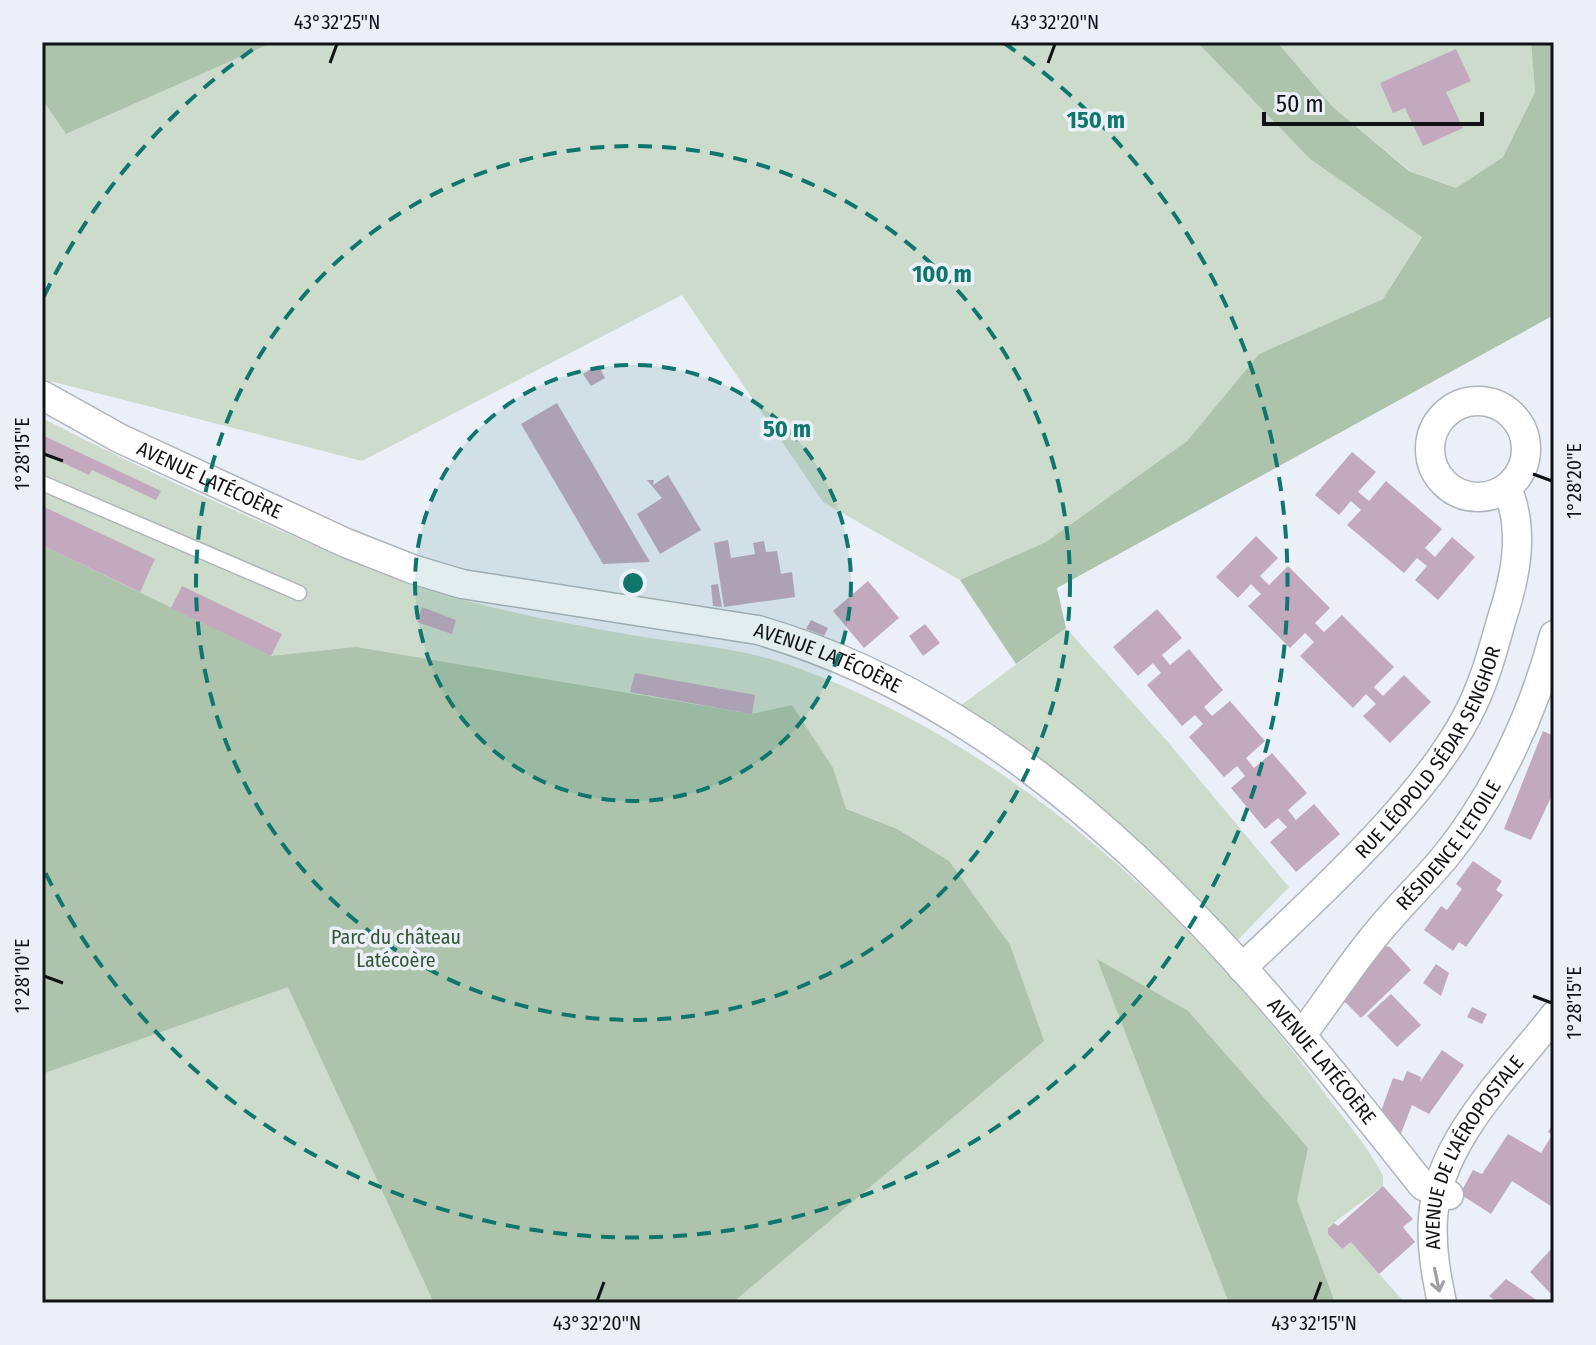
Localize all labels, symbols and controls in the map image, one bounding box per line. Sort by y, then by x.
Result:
text: 43°32'25"N [294,10,380,34]
text: 43°32'20"N [1011,10,1099,34]
scale bar [1264,76,1482,126]
text: 50 m [1276,90,1324,118]
text: 150 m [1067,106,1125,134]
text: 100 m [912,260,972,288]
text: 50 m [763,415,811,443]
text: 1°28'15"E [10,417,34,491]
street label: AVENUE LATÉCOÈRE [133,436,286,524]
text: 1°28'20"E [1562,443,1586,519]
centre of rings [619,569,647,597]
street label: AVENUE LATÉCOÈRE [751,618,905,698]
street label: RUE LÉOPOLD SÉDAR SENGHOR [1350,643,1505,863]
street label: RÉSIDENCE L'ETOILE [1391,776,1506,915]
park label: Parc du château Latécoère [331,925,461,972]
text: 1°28'10"E [10,939,34,1013]
text: 1°28'15"E [1562,966,1586,1040]
street label: AVENUE LATÉCOÈRE [1263,993,1381,1129]
street label: AVENUE DE L'AÉROPOSTALE [1420,1051,1528,1251]
one-way arrow [1431,1267,1446,1293]
text: 43°32'20"N [553,1311,641,1335]
text: 43°32'15"N [1271,1311,1357,1335]

